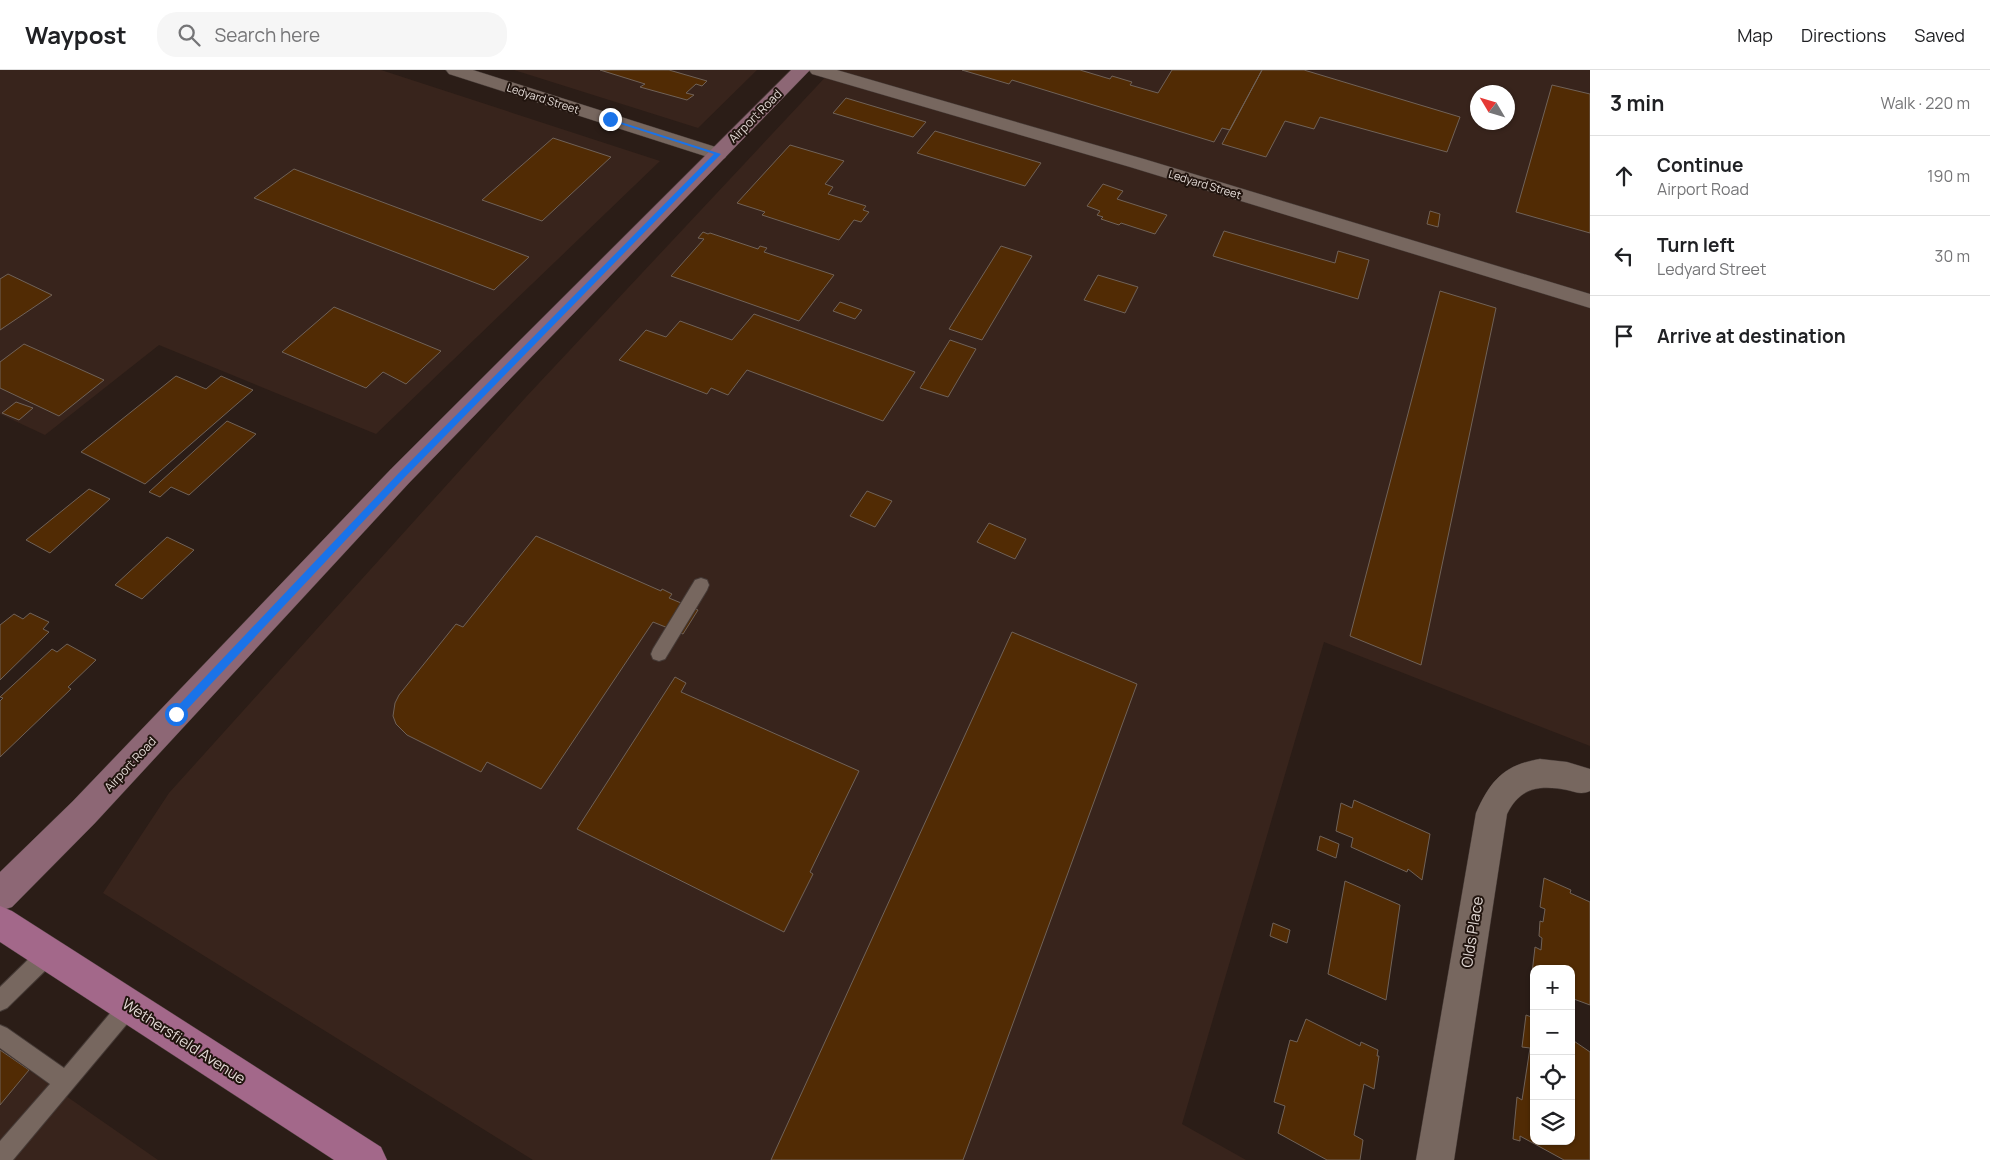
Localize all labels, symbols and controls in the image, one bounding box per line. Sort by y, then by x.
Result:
search box [157,12,507,57]
text: Waypost [25,18,127,51]
icon: search [175,21,203,49]
text: Search here [215,22,320,48]
text: Map [1737,23,1773,47]
text: Directions [1801,23,1886,47]
text: Saved [1914,23,1965,47]
street label: Ledyard Street [505,79,581,117]
north arrow [1470,85,1515,130]
street label: Airport Road [725,86,785,146]
text: 3 min [1610,89,1664,117]
text: Walk · 220 m [1880,92,1970,114]
route end [599,108,622,131]
text: Continue [1657,152,1743,178]
icon: ahead [1610,162,1638,190]
text: 190 m [1927,165,1970,187]
street label: Ledyard Street [1167,166,1243,202]
text: Airport Road [1657,178,1749,200]
text: Turn left [1657,232,1735,258]
icon: left [1610,242,1638,270]
text: 30 m [1935,245,1970,267]
text: Ledyard Street [1657,258,1766,280]
icon: arrive [1610,322,1638,350]
text: Arrive at destination [1657,323,1846,349]
route start [165,703,188,726]
street label: Airport Road [100,733,160,795]
street label: Olds Place [1456,895,1488,969]
map controls [1530,965,1575,1145]
button: + [1530,965,1575,1010]
street label: Wethersfield Avenue [118,993,250,1089]
button: − [1530,1010,1575,1055]
button: locate [1530,1055,1575,1100]
button: layers [1530,1100,1575,1145]

